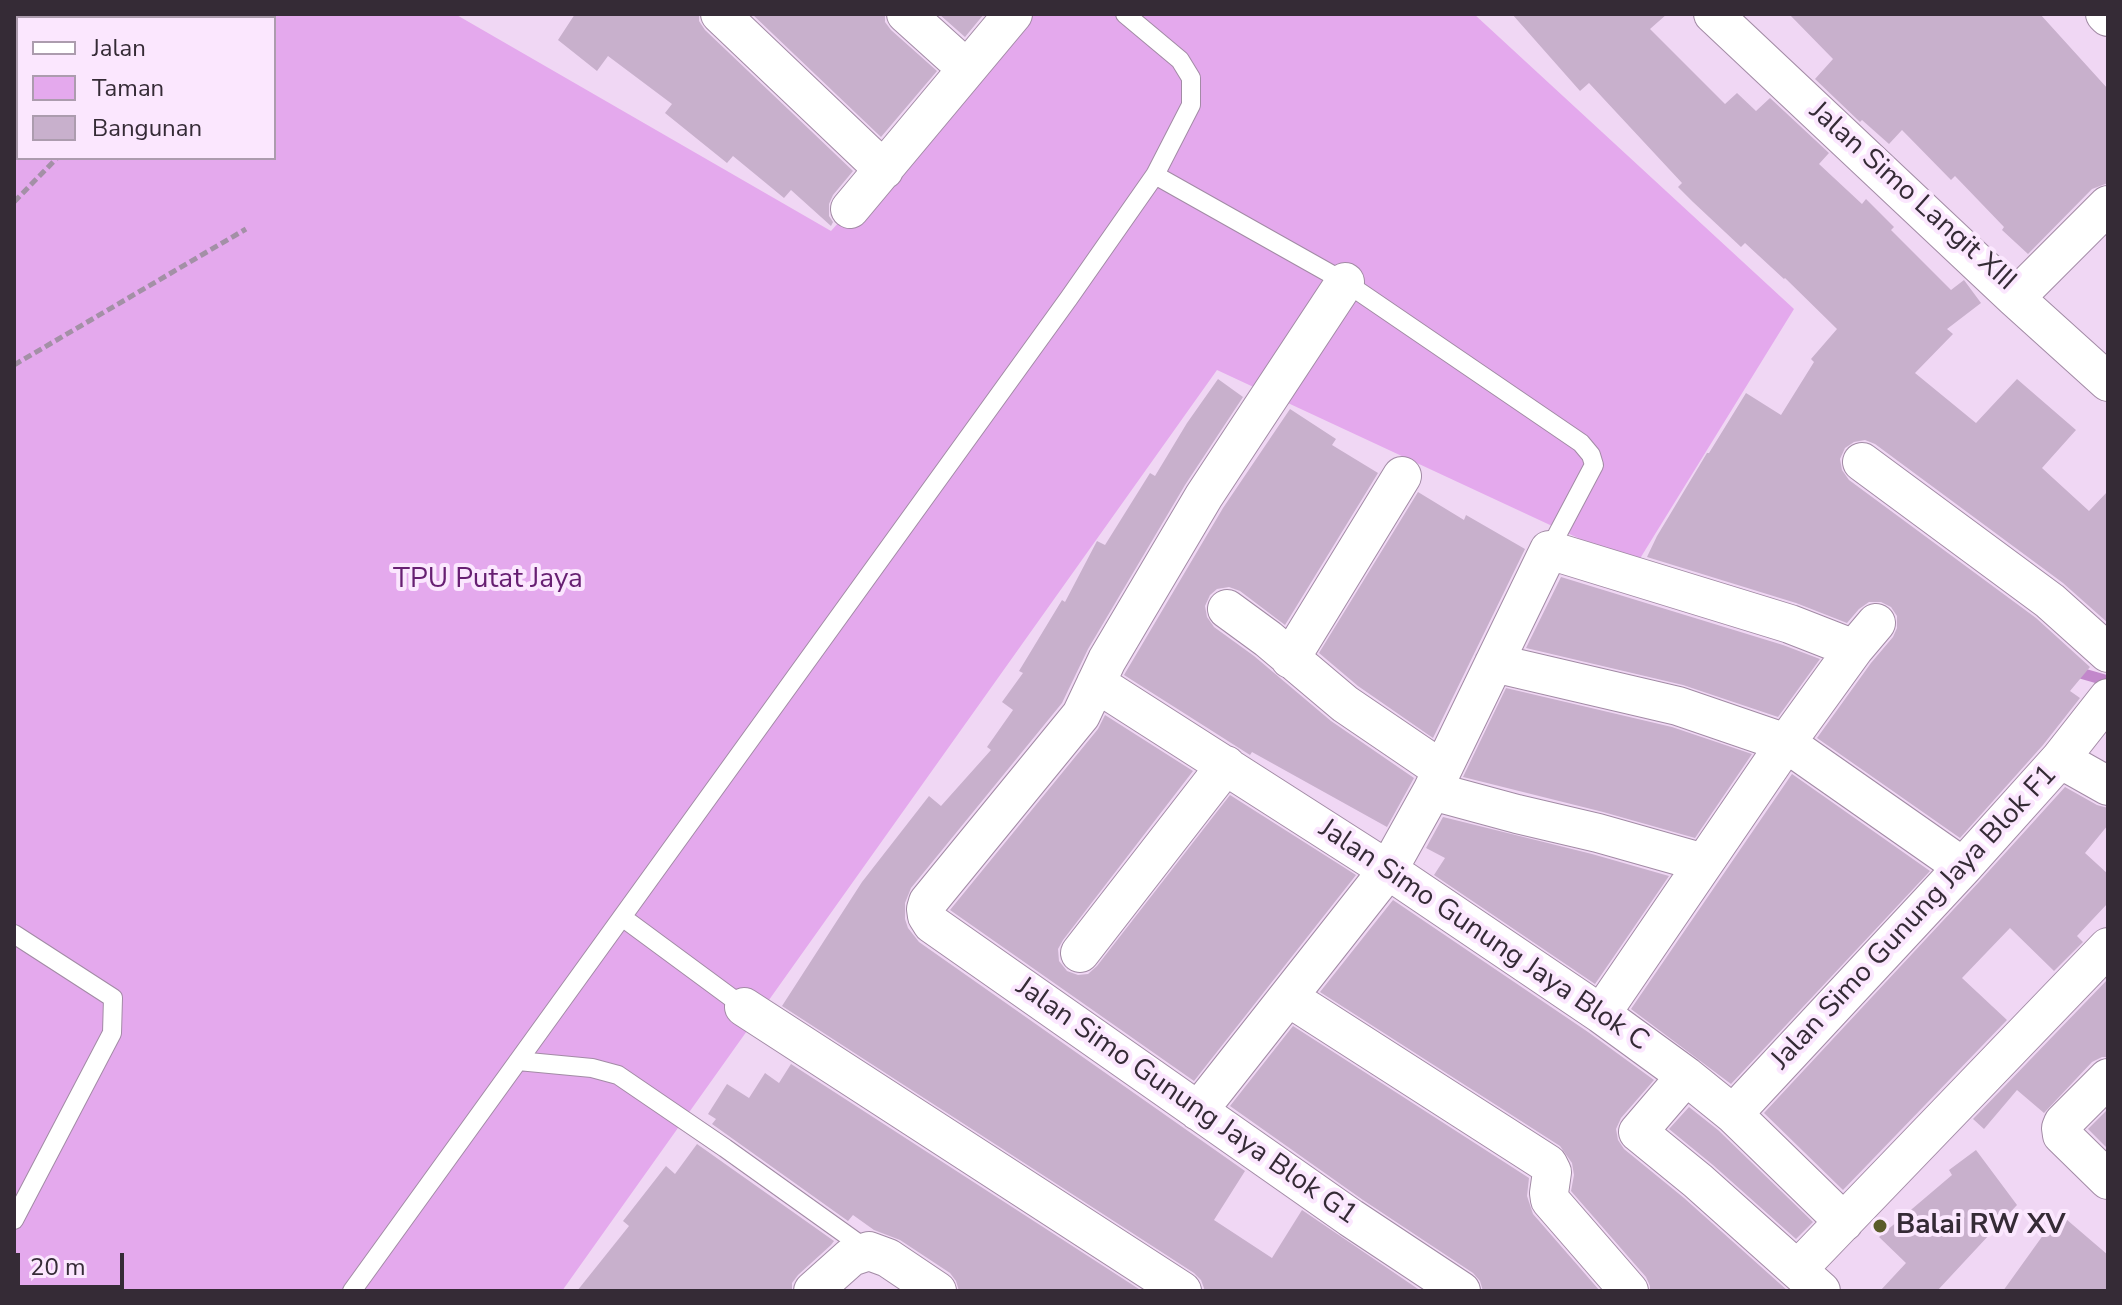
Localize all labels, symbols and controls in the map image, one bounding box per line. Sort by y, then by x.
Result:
legend [16,16,276,160]
text: Jalan [92,32,146,64]
text: Taman [92,72,164,104]
street label: Jalan Simo Langit XIII [1802,95,2022,299]
text: Bangunan [92,112,202,144]
park label: TPU Putat Jaya [393,563,583,597]
street label: Jalan Simo Gunung Jaya Blok F1 [1765,759,2065,1077]
street label: Jalan Simo Gunung Jaya Blok C [1312,813,1654,1059]
street label: Jalan Simo Gunung Jaya Blok G1 [1009,971,1363,1233]
place label: Balai RW XV [1896,1209,2065,1243]
marker: Balai RW XV [1871,1217,1889,1235]
scale bar [20,1237,128,1287]
text: 20 m [30,1251,86,1283]

